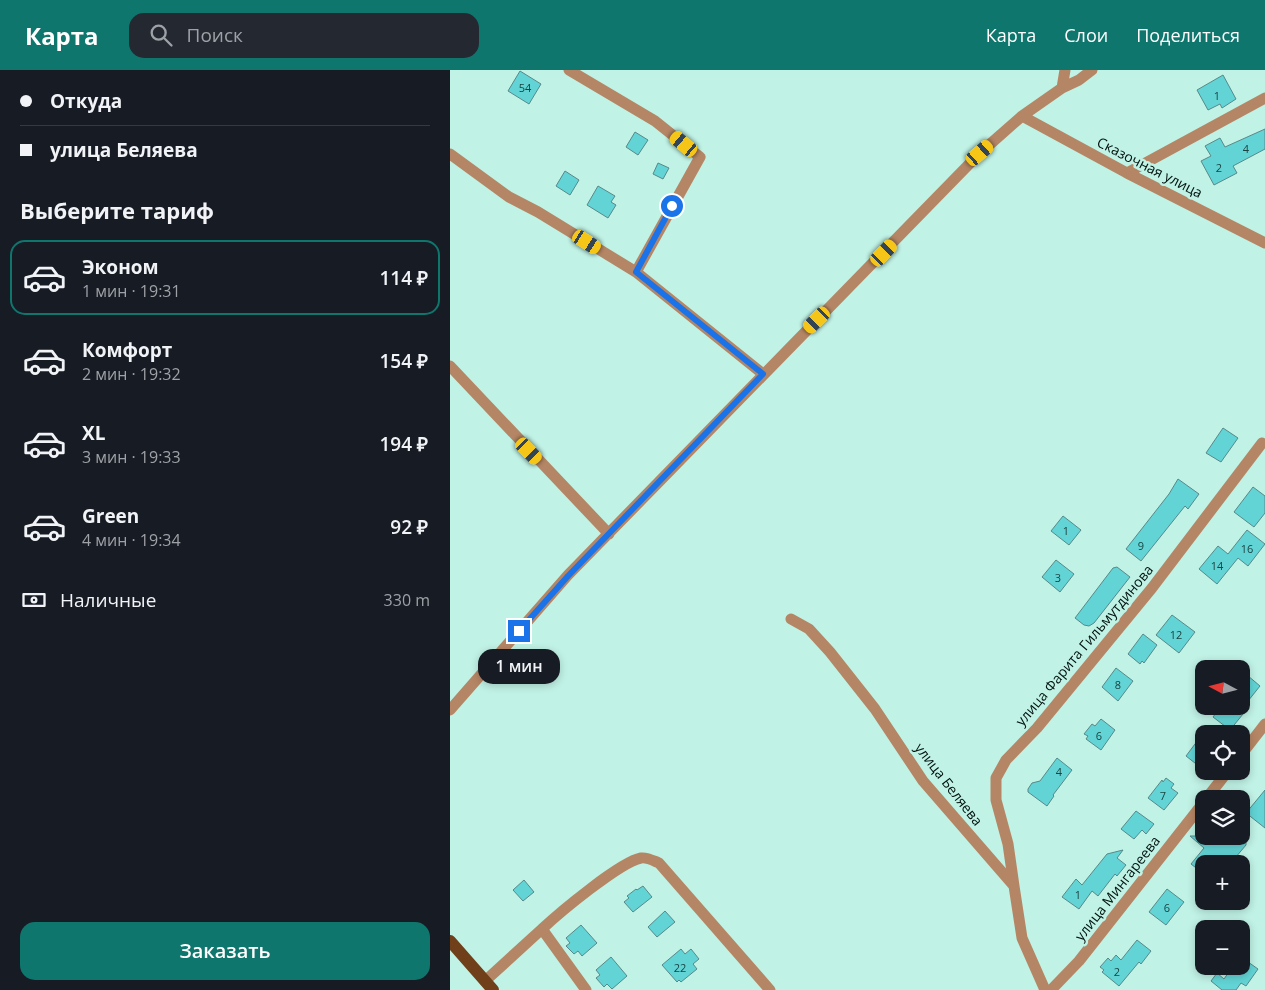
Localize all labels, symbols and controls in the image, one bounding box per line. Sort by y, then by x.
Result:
search box [129,13,479,58]
text: Карта [25,19,99,52]
icon: search [147,21,175,49]
text: Поиск [187,22,243,48]
text: Карта [986,23,1036,47]
text: Слои [1064,23,1108,47]
text: Поделиться [1136,23,1240,47]
house number: 54 [519,80,532,95]
text: Откуда [50,88,122,114]
house number: 1 [1214,88,1220,103]
car [667,129,700,159]
street label: Сказочная улица [1094,132,1206,202]
text: улица Беляева [50,137,198,163]
car [963,137,996,169]
house number: 4 [1243,141,1250,156]
house number: 2 [1216,160,1222,175]
text: Выберите тариф [20,195,214,225]
route start [661,195,683,217]
car [570,228,603,256]
car [868,237,899,269]
text: Эконом [82,254,159,280]
icon: car [22,255,67,300]
text: 114 ₽ [379,265,428,291]
text: 1 мин · 19:31 [82,280,181,302]
car [801,304,832,336]
text: Комфорт [82,337,172,363]
icon: car [22,338,67,383]
text: 154 ₽ [379,348,428,374]
text: 2 мин · 19:32 [82,363,181,385]
text: XL [82,420,105,446]
icon: car [22,421,67,466]
text: 194 ₽ [379,431,428,457]
car [513,435,544,467]
text: 3 мин · 19:33 [82,446,181,468]
text: Green [82,503,139,529]
icon: car [22,504,67,549]
text: 92 ₽ [390,514,428,540]
house number: 1 [1063,523,1069,538]
text: 4 мин · 19:34 [82,529,181,551]
house number: 9 [1138,538,1144,553]
house number: 16 [1241,541,1253,556]
house number: 14 [1211,558,1224,573]
street label: улица Фарита Гильмутдинова [1011,560,1157,730]
house number: 3 [1055,570,1061,585]
icon: cash [20,586,48,614]
text: Наличные [60,587,156,613]
text: 330 m [384,589,430,611]
route end [508,620,530,642]
house number: 12 [1170,627,1182,642]
callout: 1 мин [478,648,560,684]
text: 1 мин [495,655,543,677]
north arrow [1195,660,1250,715]
map controls [1195,660,1250,975]
house number: 8 [1115,677,1121,692]
button: locate [1195,725,1250,780]
house number: 6 [1096,728,1102,743]
street label: улица Беляева [911,739,987,829]
house number: 4 [1056,764,1063,779]
house number: 7 [1160,788,1166,803]
button: layers [1195,790,1250,845]
street label: улица Мингареева [1070,832,1164,944]
button: + [1195,855,1250,910]
house number: 1 [1075,887,1081,902]
house number: 6 [1164,900,1170,915]
button: − [1195,920,1250,975]
button: Заказать [20,922,430,980]
house number: 22 [674,960,686,975]
house number: 2 [1114,964,1120,979]

